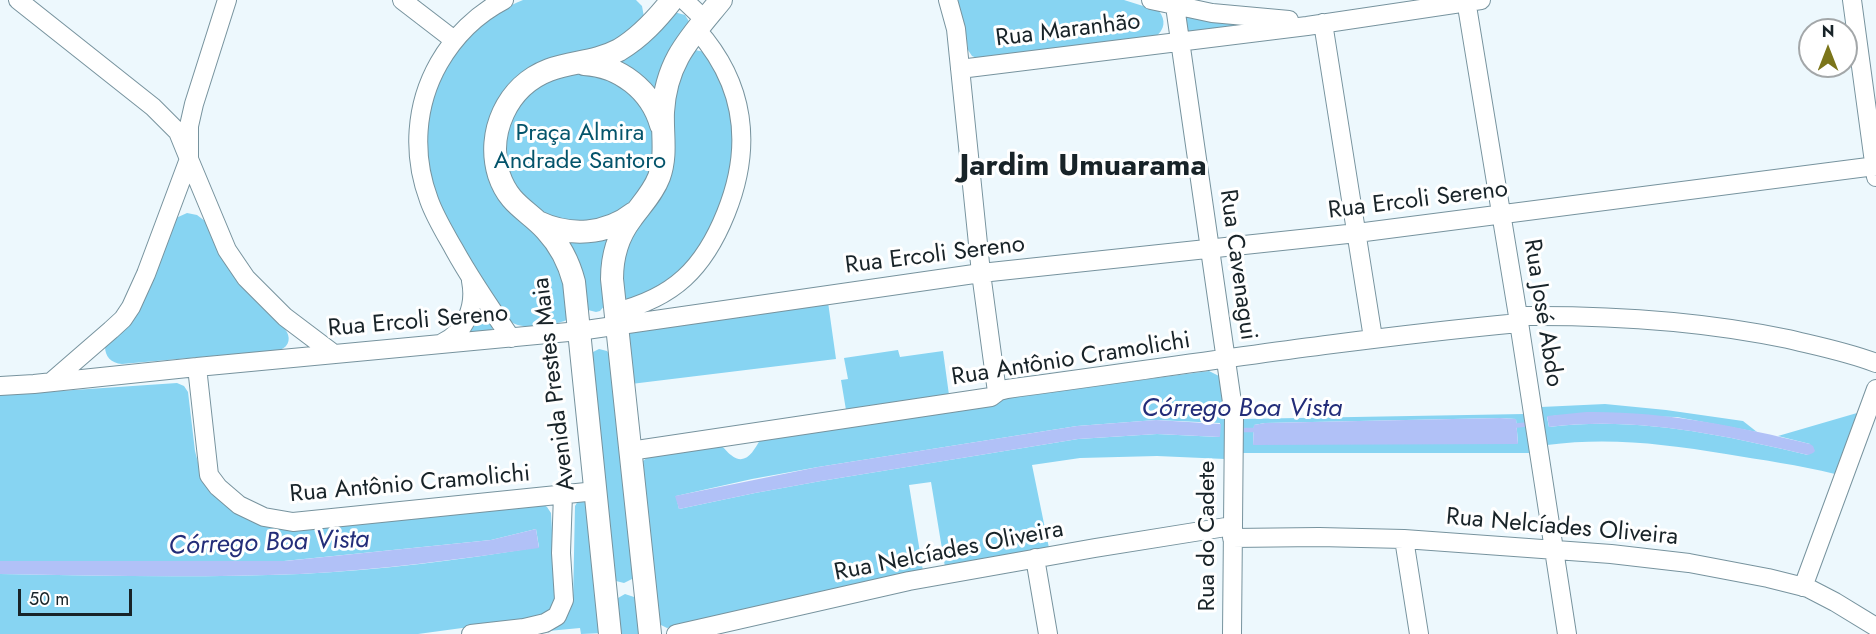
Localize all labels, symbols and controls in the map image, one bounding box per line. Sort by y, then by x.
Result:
street label: Rua Maranhão [994,8,1142,54]
north arrow [1798,18,1858,78]
text: N [1822,20,1834,43]
park label: Praça Almira Andrade Santoro [494,120,666,176]
district label: Jardim Umuarama [959,150,1207,186]
street label: Rua Ercoli Sereno [1326,176,1510,226]
street label: Rua Cavenagui [1212,188,1262,342]
street label: Rua Ercoli Sereno [843,231,1027,281]
street label: Rua José Abdo [1516,237,1568,389]
street label: Avenida Prestes Maia [528,276,582,492]
street label: Rua Ercoli Sereno [327,300,509,344]
street label: Rua Antônio Cramolichi [950,327,1192,393]
water label: Córrego Boa Vista [1142,394,1342,426]
street label: Rua Antônio Cramolichi [289,460,531,510]
street label: Rua do Cadete [1194,461,1222,611]
street label: Rua Nelcíades Oliveira [1445,504,1679,552]
street label: Rua Nelcíades Oliveira [832,516,1066,588]
water label: Córrego Boa Vista [168,525,370,563]
scale bar [21,577,135,615]
text: 50 m [29,586,69,612]

